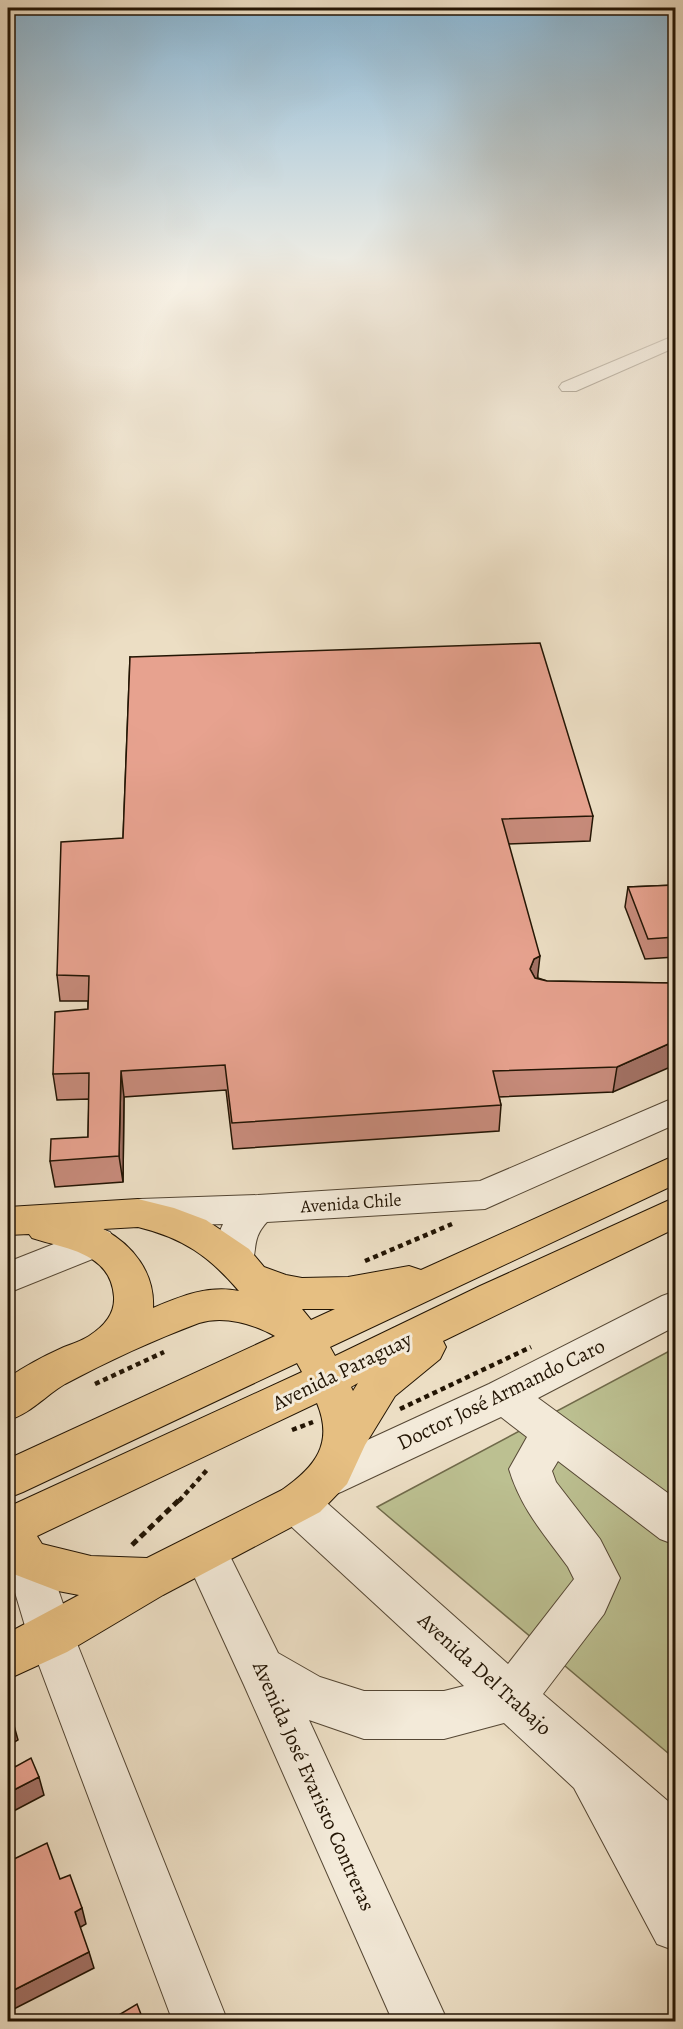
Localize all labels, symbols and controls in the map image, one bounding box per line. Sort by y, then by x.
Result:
street label: Avenida Chile [299,1188,402,1219]
street label: Avenida Paraguay [267,1325,417,1417]
street label: Doctor José Armando Caro [392,1331,610,1457]
street label: Avenida Del Trabajo [411,1606,558,1742]
street label: Avenida José Evaristo Contreras [246,1656,382,1915]

